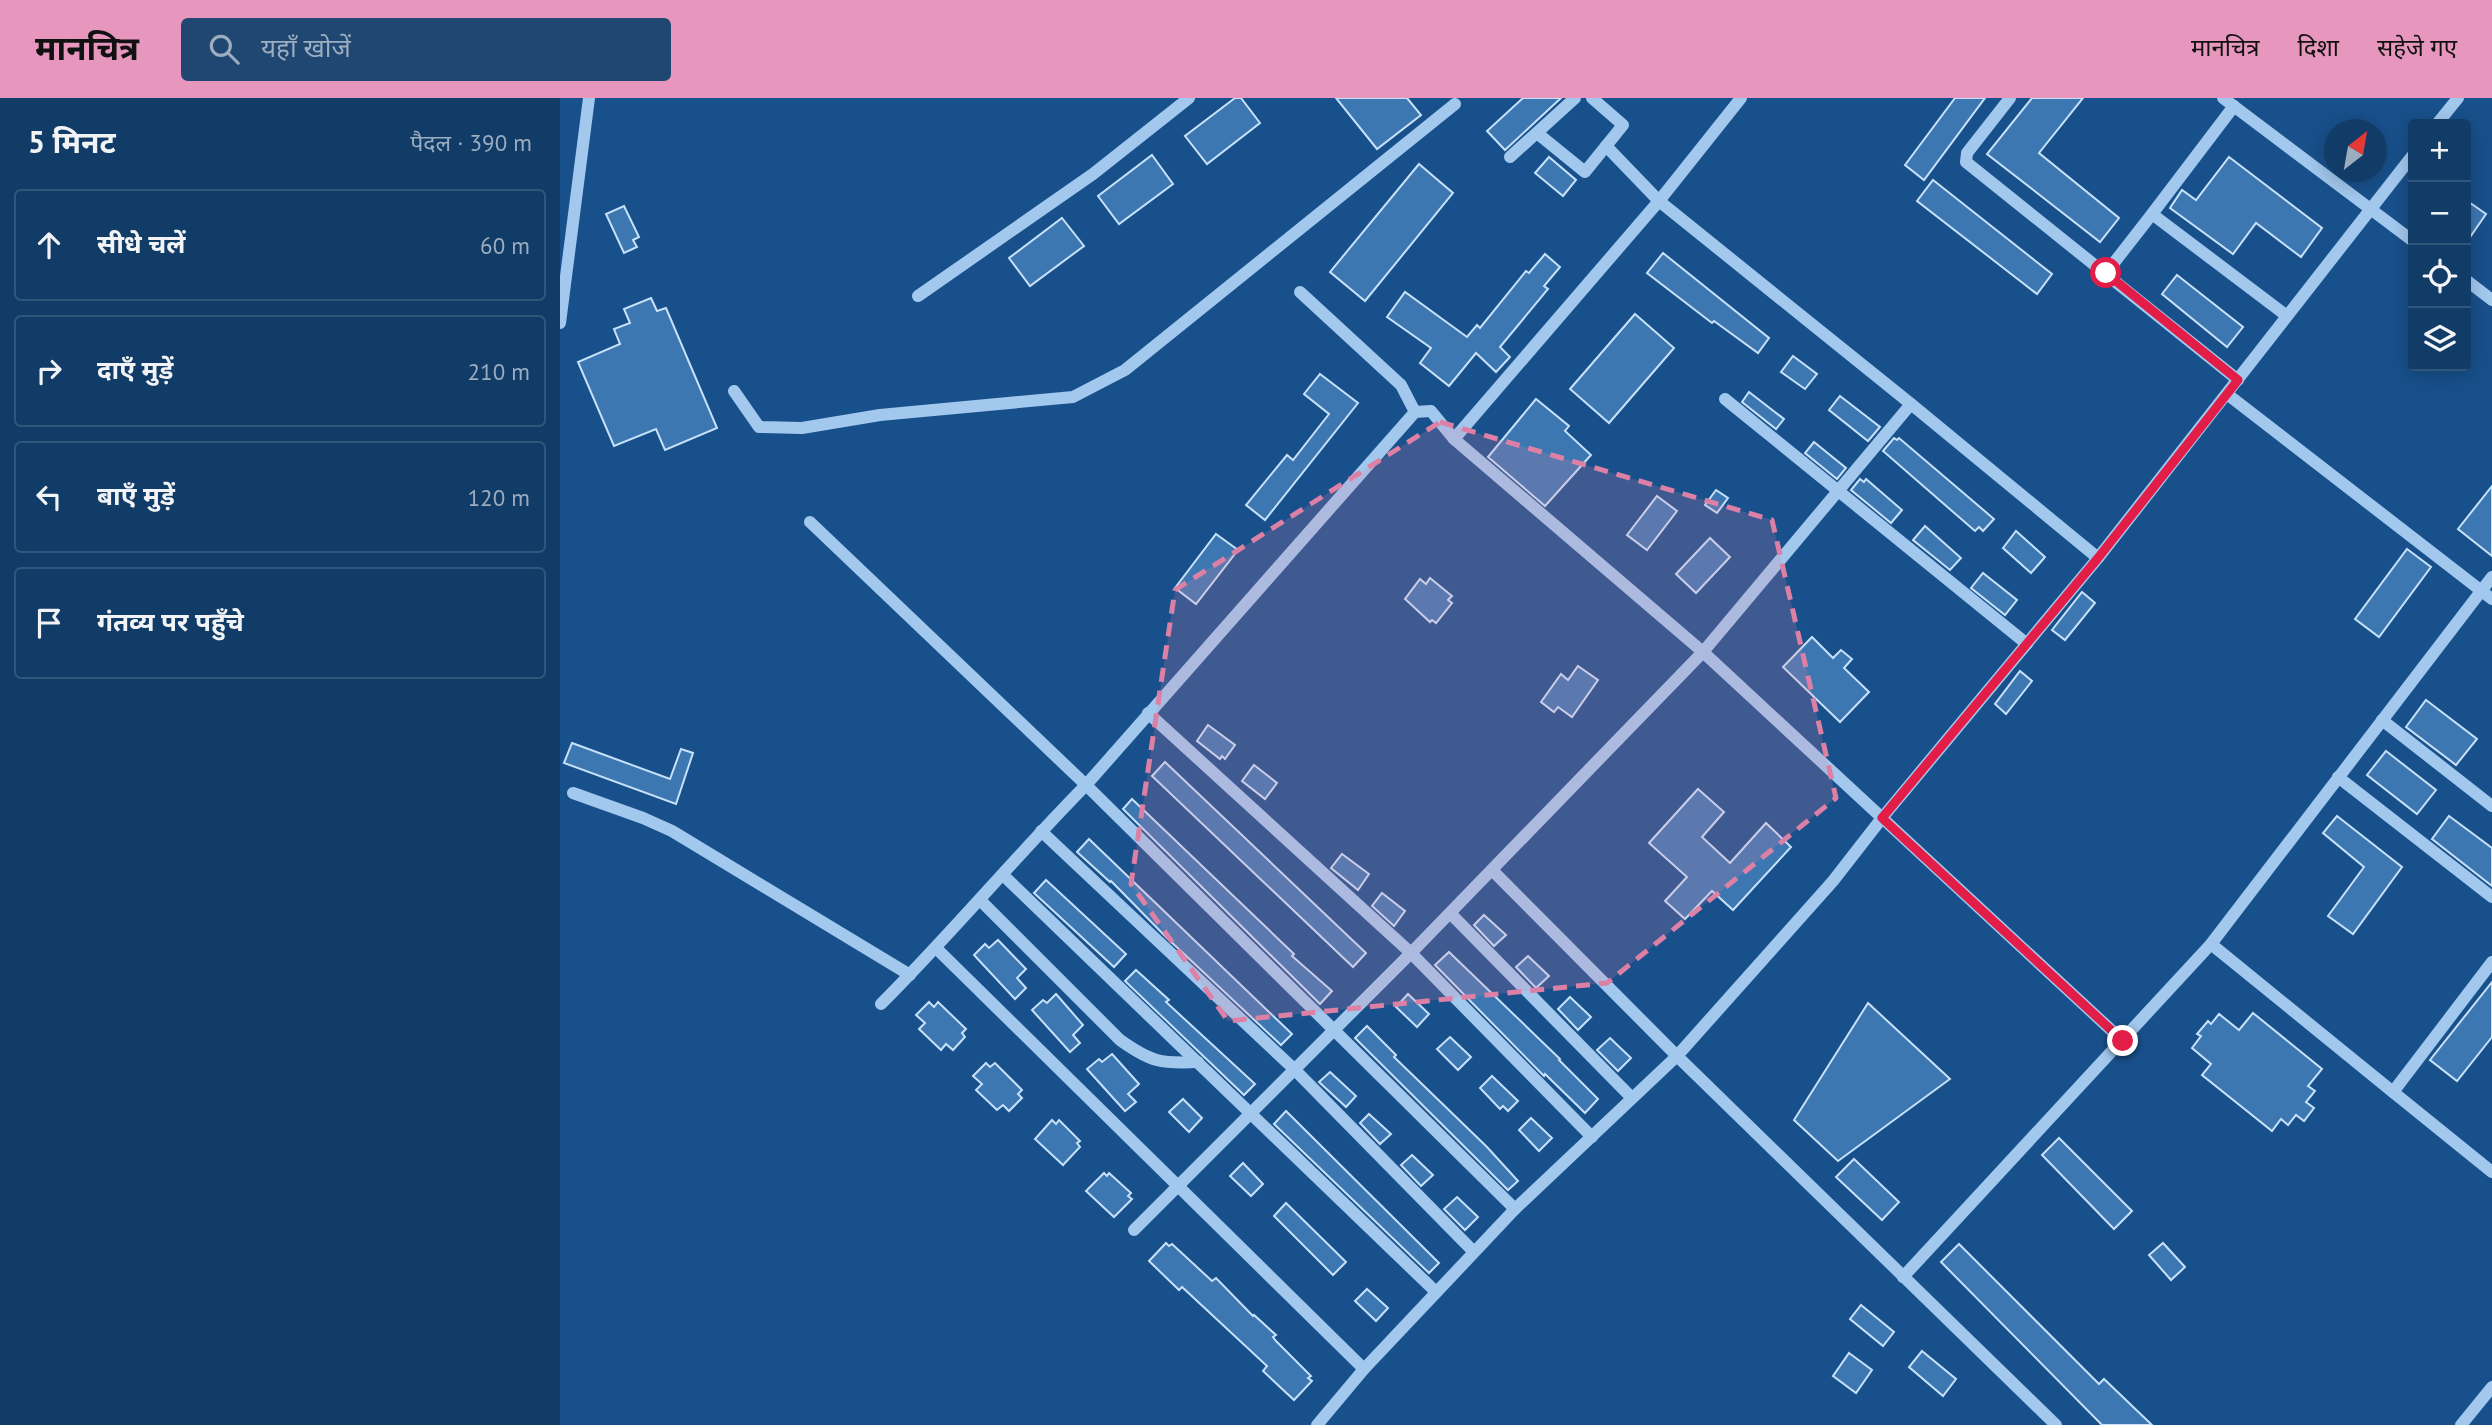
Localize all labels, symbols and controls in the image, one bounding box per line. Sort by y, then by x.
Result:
search box [181,18,671,81]
text: मानचित्र [35,26,139,69]
icon: search [205,30,243,68]
text: यहाँ खोजें [261,31,351,64]
text: मानचित्र [2191,32,2260,63]
text: दिशा [2298,32,2339,63]
text: सहेजे गए [2377,32,2457,63]
north arrow [2324,119,2387,182]
map controls [2408,119,2471,371]
button: + [2408,119,2471,182]
text: 5 मिनट [28,122,116,161]
text: पैदल · 390 m [410,128,532,157]
button: − [2408,182,2471,245]
icon: ahead [30,226,68,264]
text: सीधे चलें [97,227,186,260]
text: 60 m [480,231,530,260]
button: locate [2408,245,2471,308]
route start [2090,257,2121,288]
button: layers [2408,308,2471,371]
icon: right [30,352,68,390]
text: दाएँ मुड़ें [97,353,173,386]
text: 210 m [468,357,530,386]
icon: left [30,478,68,516]
text: बाएँ मुड़ें [97,479,175,512]
text: 120 m [468,483,530,512]
icon: arrive [30,604,68,642]
text: गंतव्य पर पहुँचे [97,605,244,638]
route end [2107,1025,2138,1056]

